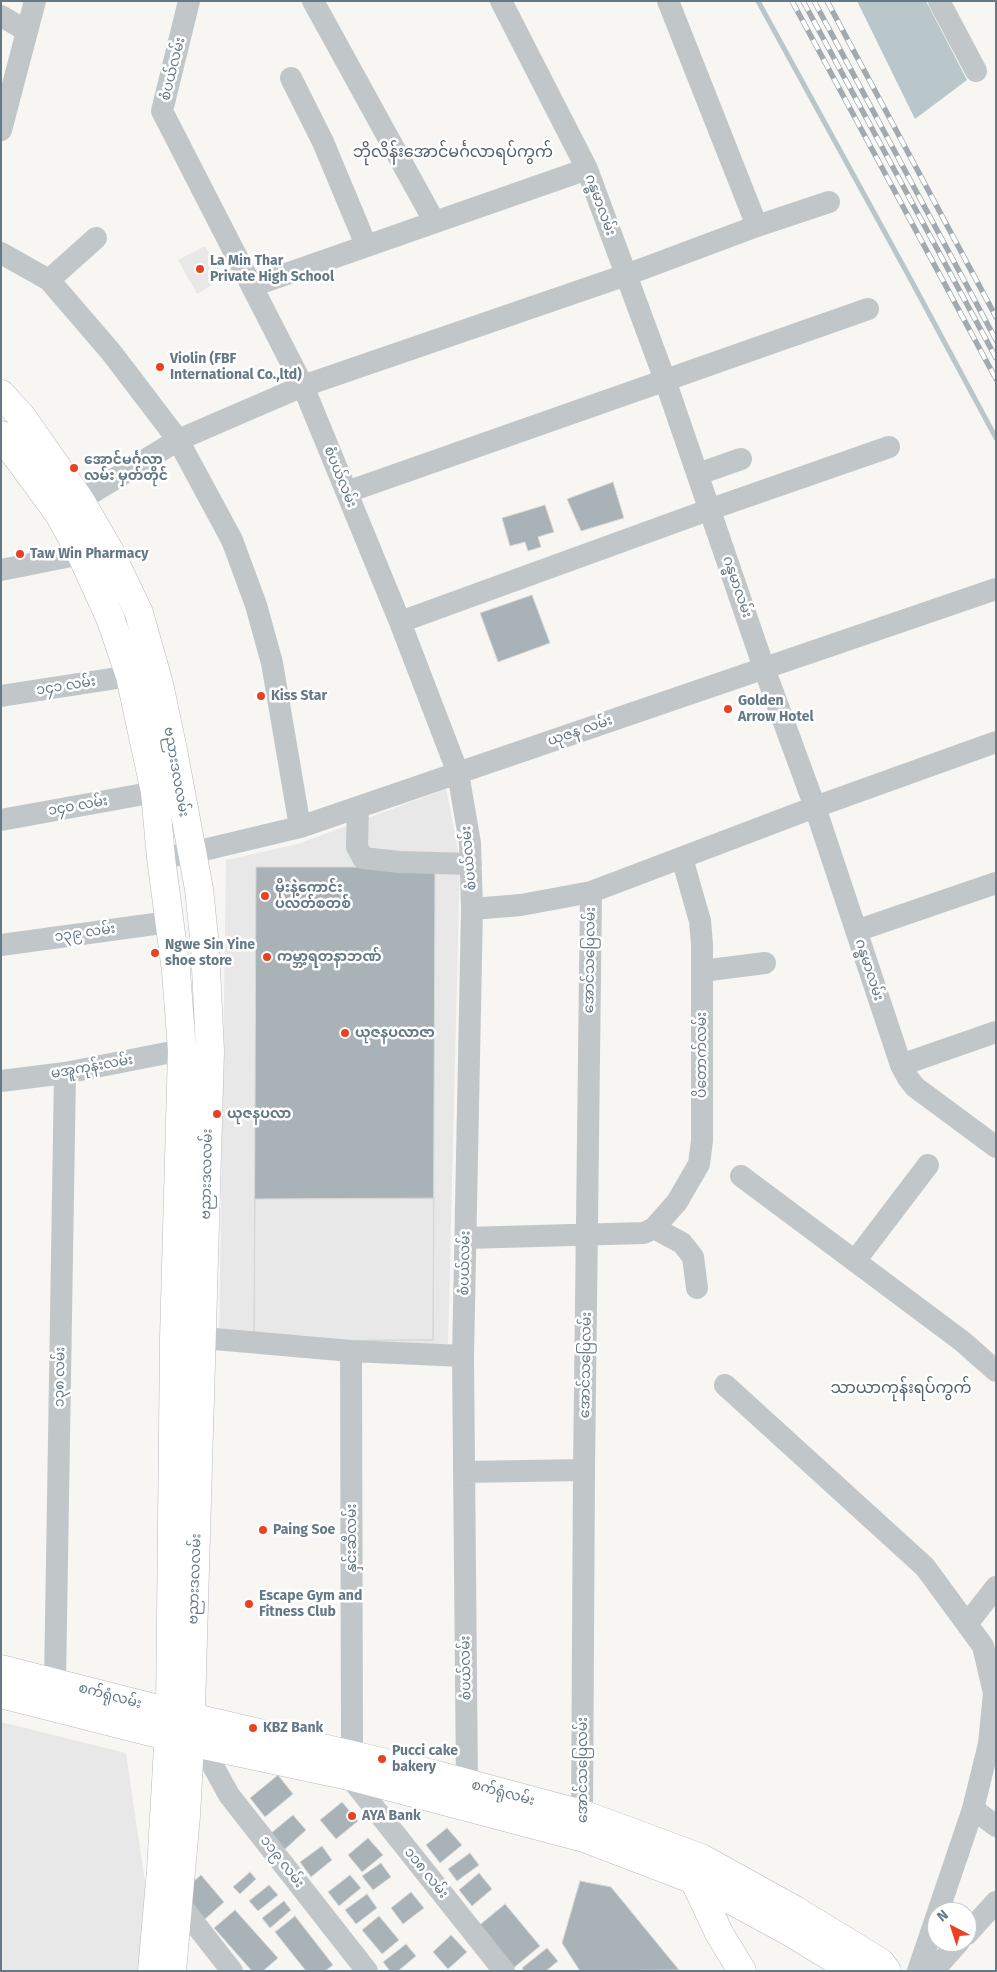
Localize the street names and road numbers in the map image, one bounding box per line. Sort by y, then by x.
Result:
street label: စံပယ်လမ်း [157,36,189,102]
street label: ဂန္ဓမာလမ်း [581,172,619,238]
street label: စံပယ်လမ်း [320,444,360,510]
street label: ဂန္ဓမာလမ်း [719,554,755,620]
street label: ၁၄၁ လမ်း [35,673,97,699]
street label: ယုဇန လမ်း [546,712,614,750]
street label: ဗညားဒလလမ်း [160,726,192,818]
street label: ၁၄၀ လမ်း [47,792,109,820]
street label: စံပယ်လမ်း [458,825,480,891]
street label: အောင်သပြေလမ်း [581,907,599,1013]
street label: ၁၃၉ လမ်း [54,920,116,946]
street label: ဂန္ဓမာလမ်း [851,937,887,1003]
street label: ပိတောက်လမ်း [694,1012,710,1098]
street label: မအူကုန်းလမ်း [50,1052,134,1082]
street label: ဗညားဒလလမ်း [198,1128,216,1220]
street label: စံပယ်လမ်း [456,1230,474,1296]
street label: အောင်သပြေလမ်း [577,1312,595,1418]
street label: ၁၃၈ လမ်း [51,1347,69,1407]
street label: နှင်းဆီလမ်း [344,1504,360,1572]
street label: ဗညားဒလလမ်း [185,1533,205,1625]
street label: စံပယ်လမ်း [457,1635,475,1701]
street label: စက်ရုံလမ်း [77,1680,143,1712]
street label: အောင်သပြေလမ်း [575,1717,591,1823]
street label: စက်ရုံလမ်း [470,1777,536,1809]
street label: ၁၁၉ လမ်း [257,1833,307,1891]
street label: ၁၁၈ လမ်း [400,1844,452,1902]

